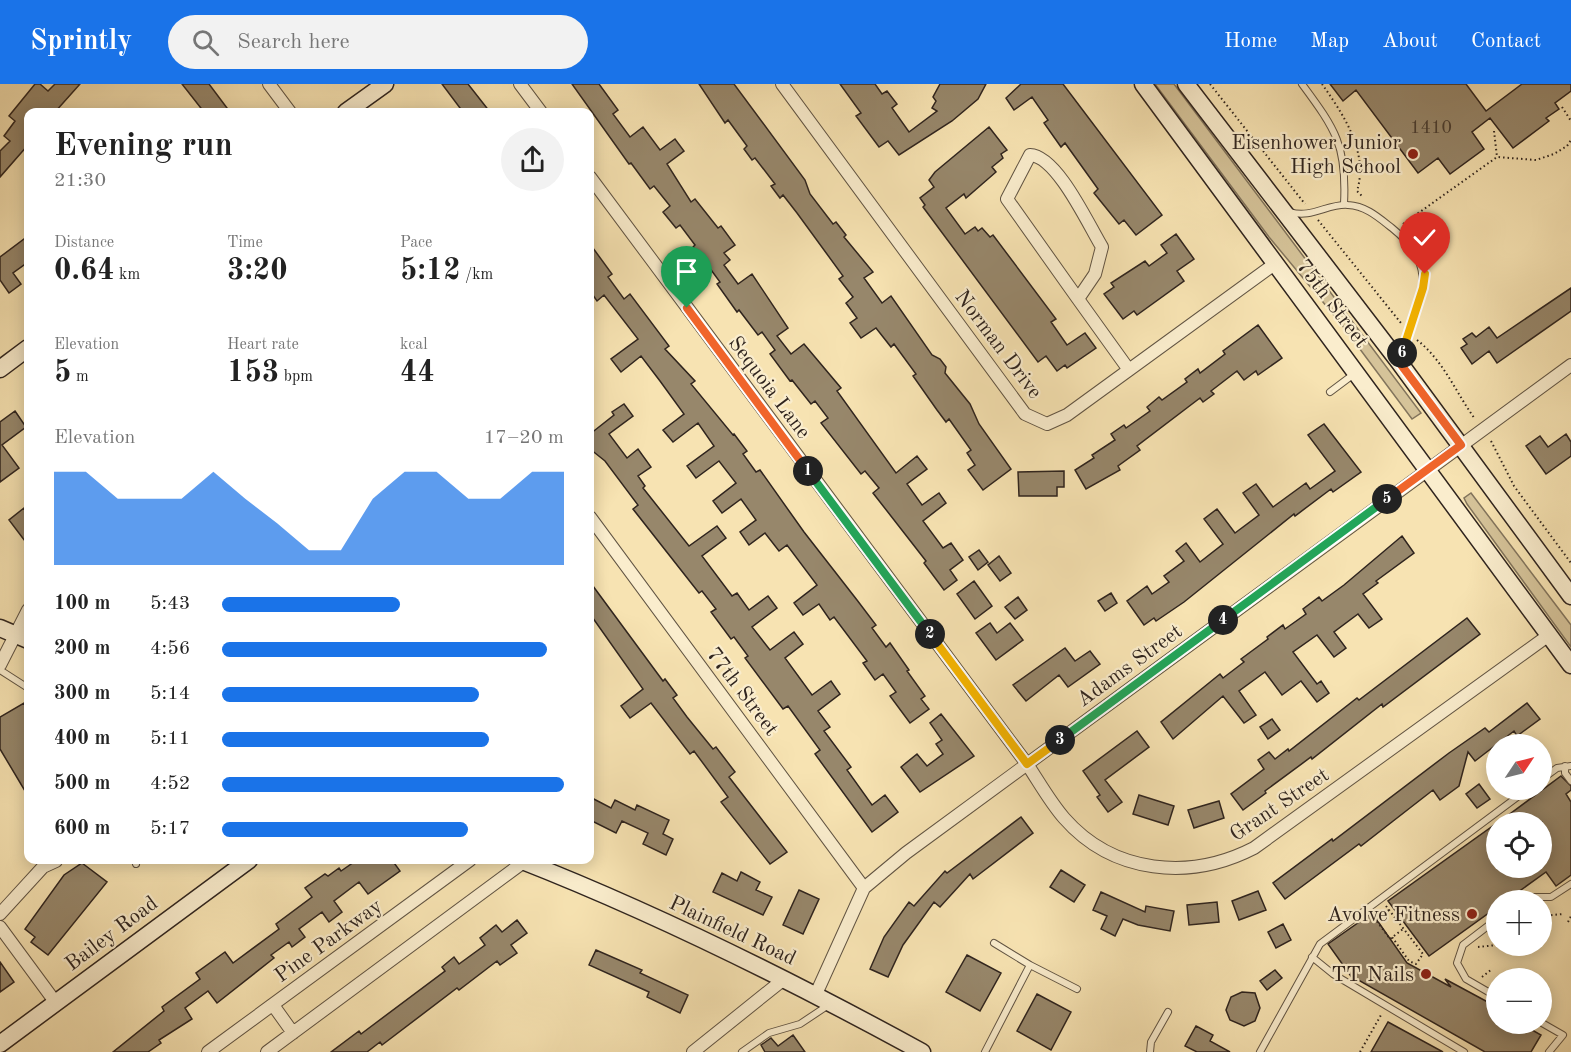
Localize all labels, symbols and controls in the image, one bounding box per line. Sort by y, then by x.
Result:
search box [168,15,588,69]
icon: search [189,26,222,59]
text: Sprintly [30,28,132,56]
text: Search here [237,31,350,53]
text: Home [1224,31,1277,52]
text: Map [1310,31,1349,52]
text: About [1382,31,1438,52]
text: Contact [1471,31,1541,52]
house number: 1410 [1410,119,1452,137]
button: share [501,128,564,191]
text: Evening run [54,130,233,163]
place label: Eisenhower Junior High School [1231,133,1401,178]
marker: Eisenhower Junior High School [1406,147,1420,161]
text: 21:30 [54,171,106,191]
pin [1399,212,1450,274]
icon: check [1408,221,1441,254]
text: Distance [54,235,114,251]
text: Time [227,235,263,251]
text: Pace [400,235,432,251]
pin [661,246,712,308]
icon: arrive [670,255,703,288]
text: 0.64 [54,256,115,286]
text: 3:20 [227,256,288,286]
text: 5:12 [400,256,461,286]
street label: 75th Street [1292,256,1372,352]
text: km [115,267,140,283]
text: /km [461,267,493,283]
street label: Norman Drive [950,287,1045,403]
street label: Sequoia Lane [724,333,814,443]
text: Elevation [54,337,119,353]
text: Heart rate [227,337,299,353]
text: kcal [400,337,428,353]
pin: 6 [1387,338,1417,368]
text: 6 [1397,345,1407,361]
text: 5 [54,358,71,388]
text: 153 [227,358,279,388]
text: 44 [400,358,435,388]
text: m [71,369,89,385]
text: bpm [279,369,313,385]
text: Elevation [54,428,135,448]
text: 17–20 m [484,428,564,448]
pin: 1 [793,456,823,486]
text: 1 [803,463,813,479]
pin: 5 [1372,484,1402,514]
text: 5 [1382,491,1392,507]
text: 100 m [54,594,110,614]
text: 5:43 [150,594,190,614]
pin: 4 [1208,605,1238,635]
text: 4 [1218,612,1228,628]
pin: 2 [915,619,945,649]
street label: Adams Street [1073,621,1186,711]
text: 2 [925,626,935,642]
text: 200 m [54,639,110,659]
text: 4:56 [150,639,190,659]
street label: 77th Street [702,644,782,740]
text: 300 m [54,684,110,704]
text: 5:14 [150,684,190,704]
pin: 3 [1045,725,1075,755]
text: 400 m [54,729,110,749]
text: 5:11 [150,729,190,749]
text: 3 [1055,732,1065,748]
north arrow [1486,734,1552,800]
map controls [1486,734,1552,1034]
street label: Grant Street [1227,765,1333,846]
text: 500 m [54,774,110,794]
text: 4:52 [150,774,190,794]
button: locate [1486,812,1552,878]
text: 600 m [54,819,110,839]
text: 5:17 [150,819,190,839]
button: + [1486,890,1552,956]
street label: Bailey Road [62,893,162,976]
street label: Plainfield Road [666,893,799,970]
street label: Pine Parkway [271,895,386,987]
place label: Avolve Fitness [1327,905,1460,926]
marker: Avolve Fitness [1465,907,1479,921]
place label: TT Nails [1331,965,1414,986]
marker: TT Nails [1419,967,1433,981]
button: − [1486,968,1552,1034]

